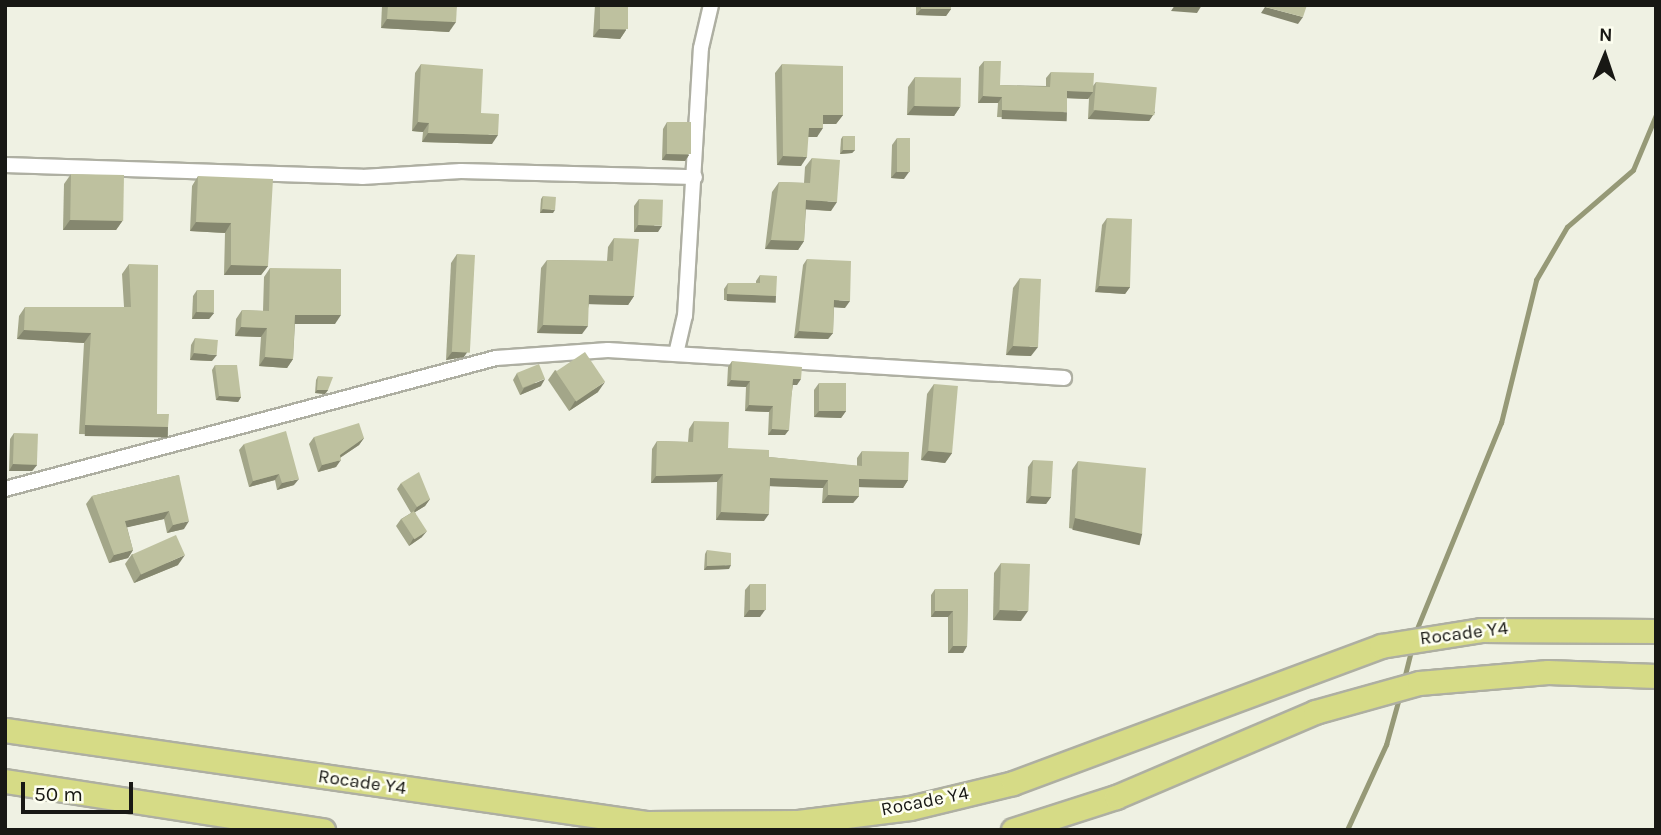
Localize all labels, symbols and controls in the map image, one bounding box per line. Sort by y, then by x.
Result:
north arrow [1570,21,1640,91]
text: N [1599,24,1613,46]
street label: Rocade Y4 [1419,617,1509,651]
street label: Rocade Y4 [316,766,408,800]
scale bar [24,768,136,812]
text: 50 m [34,782,83,806]
street label: Rocade Y4 [879,782,971,822]

